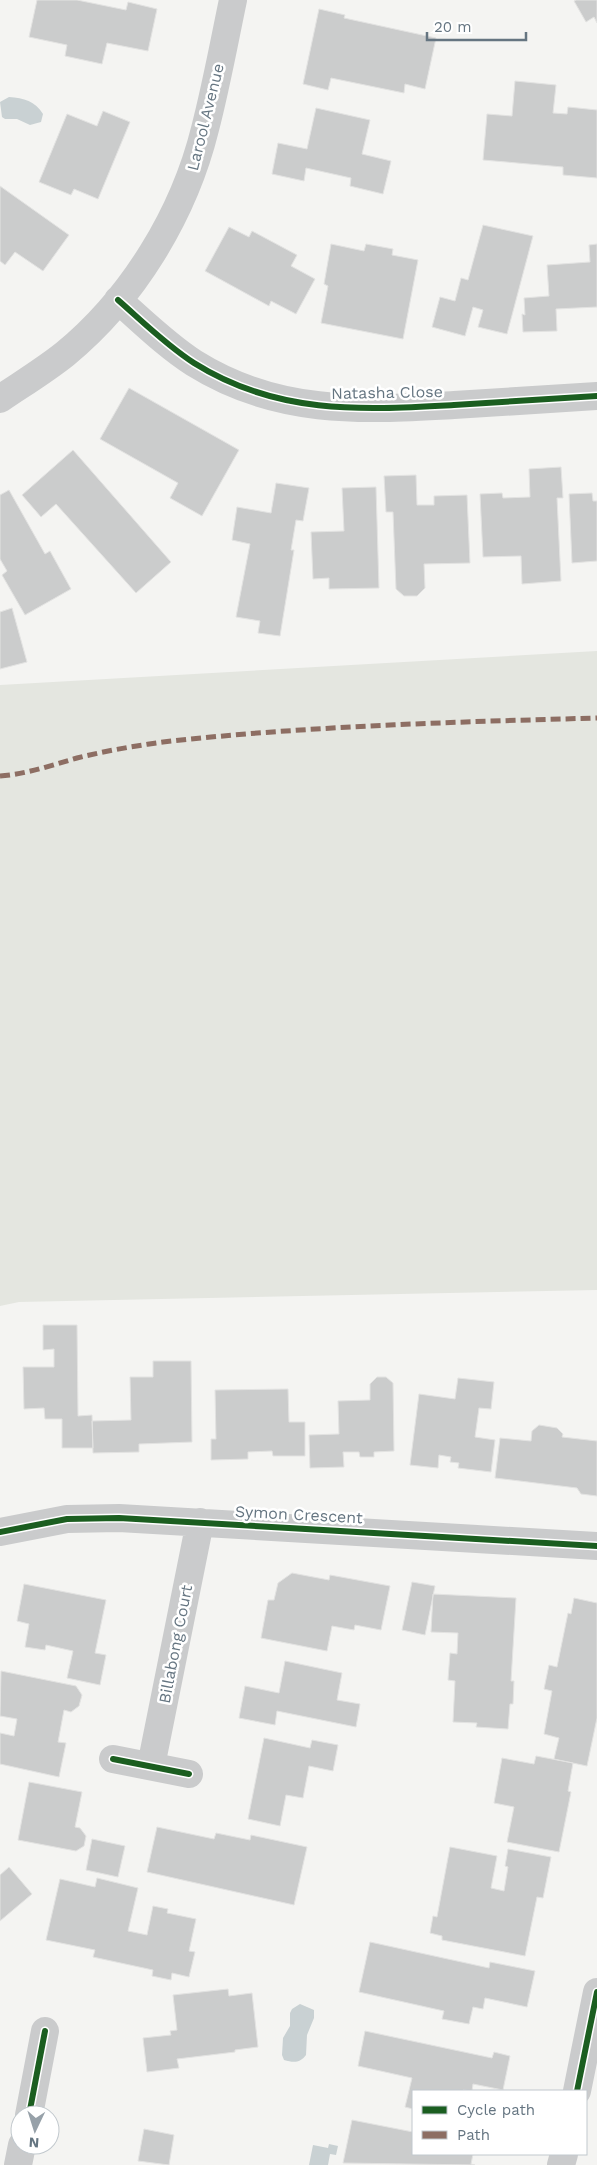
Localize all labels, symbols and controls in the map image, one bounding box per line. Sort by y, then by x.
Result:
scale bar [427,10,526,42]
text: 20 m [434,18,472,36]
street label: Larool Avenue [183,62,228,173]
street label: Natasha Close [331,382,443,403]
street label: Symon Crescent [235,1502,364,1527]
street label: Billabong Court [155,1583,196,1705]
legend [412,2090,587,2155]
text: Cycle path [457,2101,535,2119]
north arrow [10,2105,60,2155]
text: Path [457,2126,490,2144]
text: N [28,2135,40,2151]

